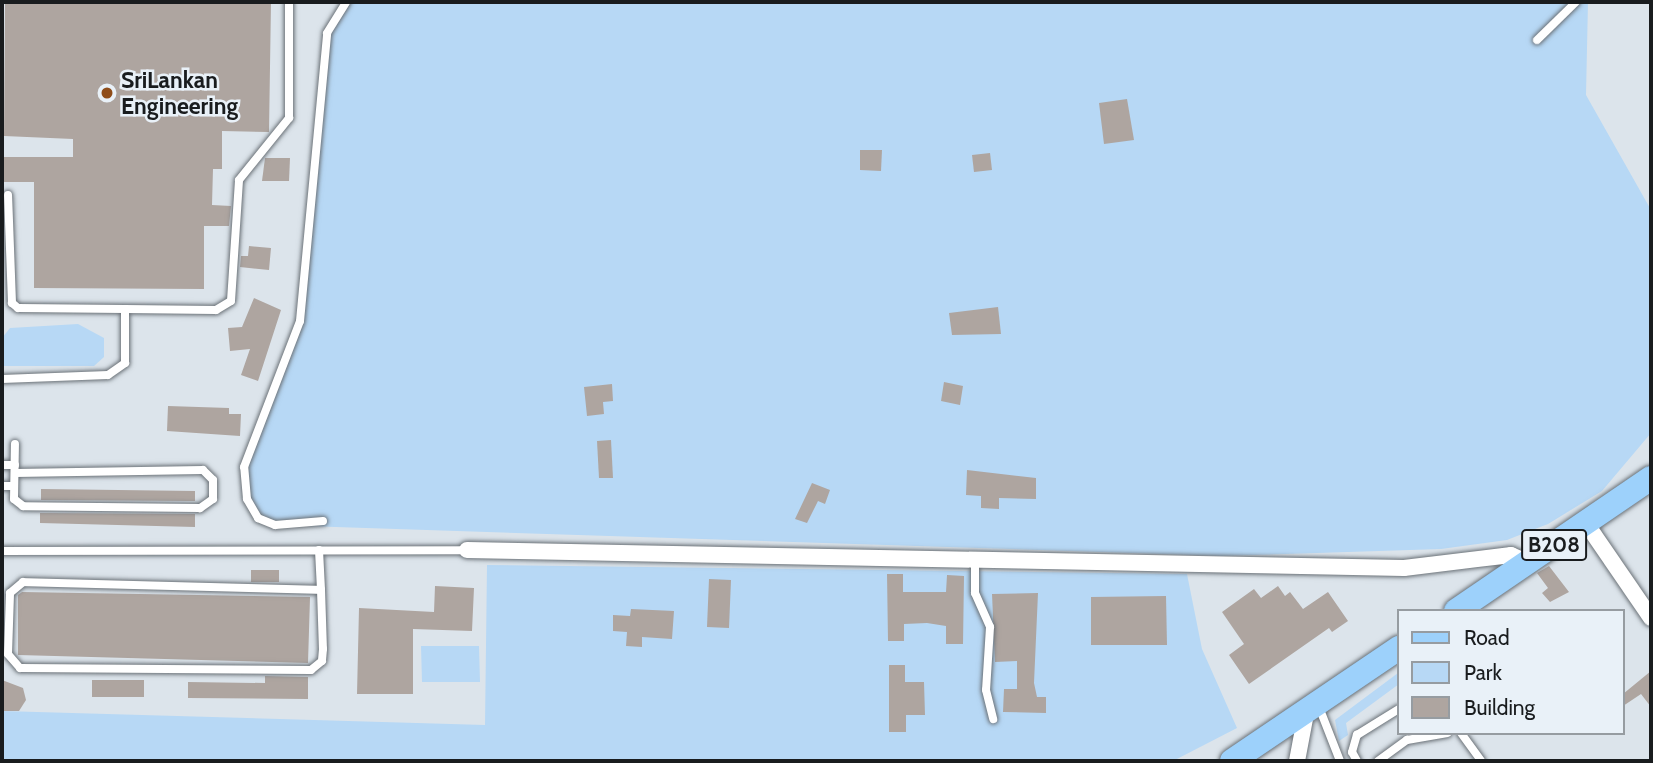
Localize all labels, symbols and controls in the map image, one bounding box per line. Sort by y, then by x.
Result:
place label: SriLankan Engineering [121,66,238,120]
marker: SriLankan Engineering [99,85,115,101]
road number: B208 [1521,528,1587,562]
legend [1398,609,1625,735]
text: Road [1464,625,1510,650]
text: Park [1464,660,1502,685]
text: Building [1464,695,1535,720]

